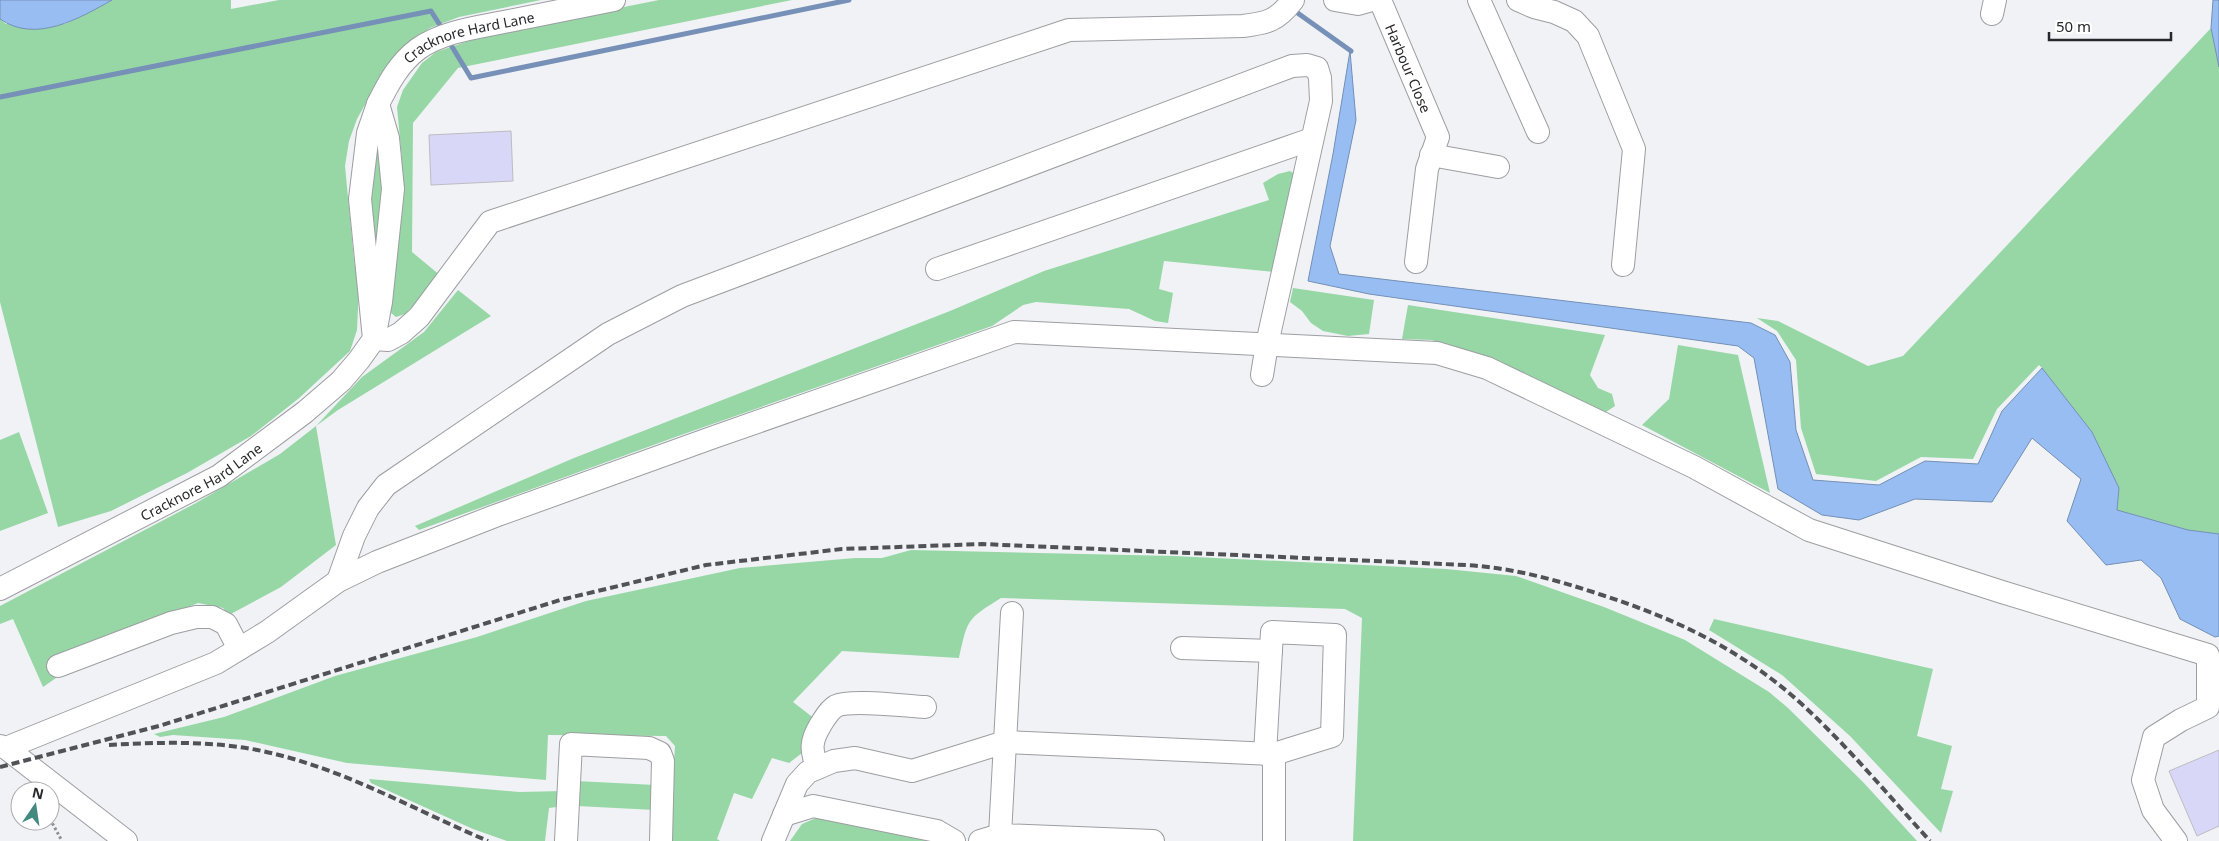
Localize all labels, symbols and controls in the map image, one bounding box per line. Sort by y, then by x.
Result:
street label: Cracknore Hard Lane [399,7,536,67]
scale bar [2049,10,2172,42]
text: 50 m [2056,16,2091,36]
street label: Harbour Close [1382,21,1436,116]
street label: Cracknore Hard Lane [137,438,265,525]
north arrow [10,781,60,831]
text: N [30,782,46,803]

